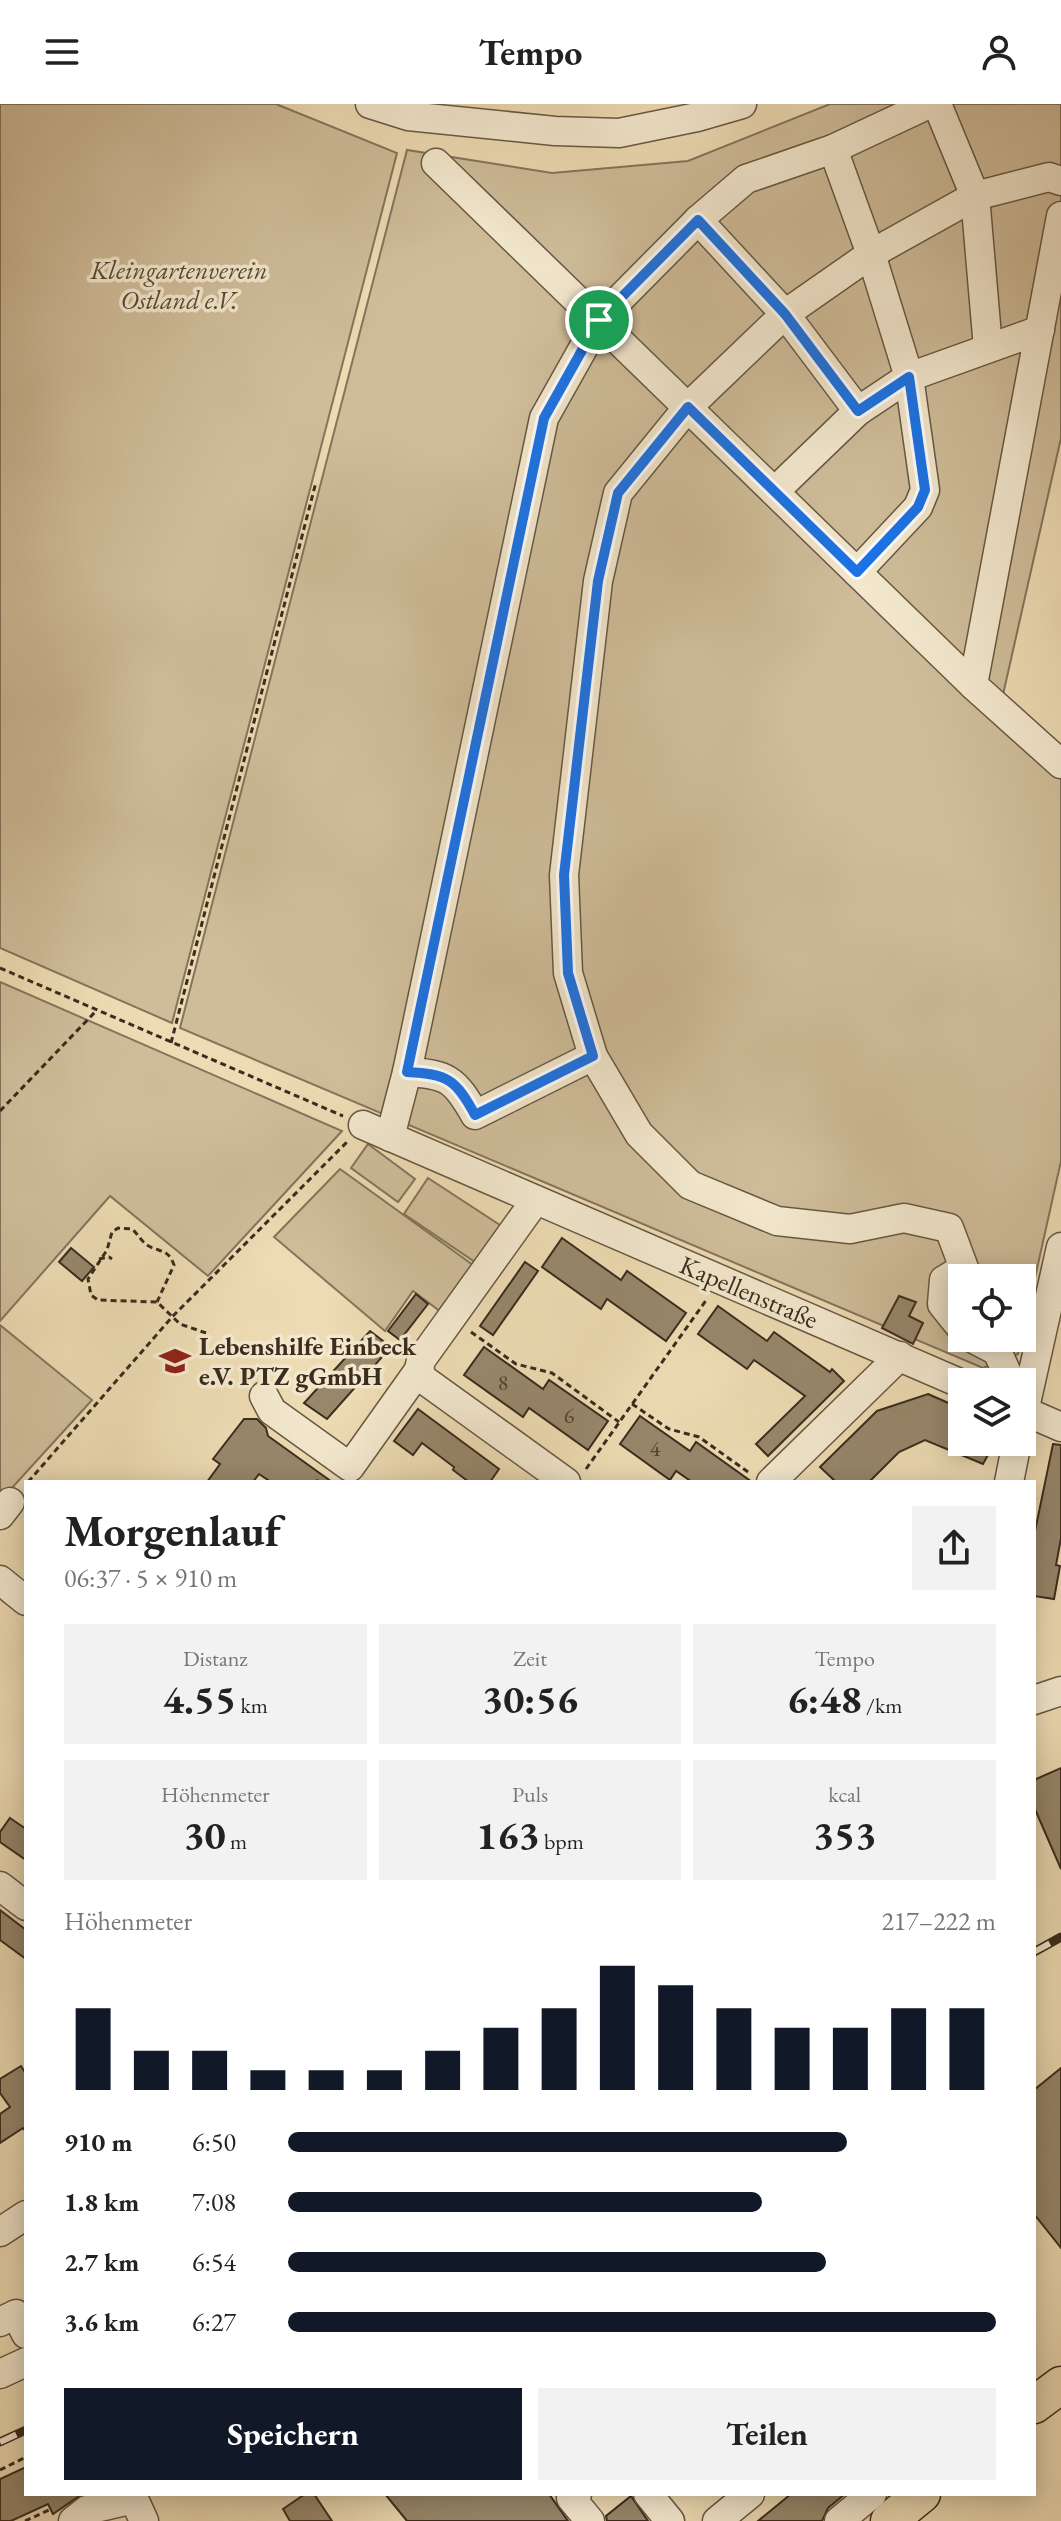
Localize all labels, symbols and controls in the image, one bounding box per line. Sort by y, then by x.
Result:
text: Tempo [479,29,582,76]
icon: menu [40,30,84,74]
icon: person [977,30,1021,74]
park label: Kleingartenverein Ostland e.V. [89,253,268,317]
pin [565,286,633,354]
icon: arrive [577,298,621,342]
street label: Kapellenstraße [675,1248,823,1336]
map controls [948,1264,1036,1456]
button: locate [948,1264,1036,1352]
place label: Lebenshilfe Einbeck e.V. PTZ gGmbH [199,1329,417,1393]
school or university icon: Lebenshilfe Einbeck e.V. PTZ gGmbH [158,1344,192,1378]
house number: 8 [498,1368,508,1397]
button: layers [948,1368,1036,1456]
house number: 6 [564,1401,575,1430]
house number: 4 [650,1434,661,1463]
text: Morgenlauf [64,1502,281,1559]
button: share [912,1506,996,1590]
text: 06:37 · 5 × 910 m [64,1561,237,1595]
text: Distanz [183,1644,248,1673]
text: Zeit [513,1644,547,1673]
text: Tempo [814,1644,875,1673]
text: 4.55 [163,1673,236,1725]
text: 30:56 [482,1673,578,1725]
text: 6:48 [787,1673,862,1725]
text: km [236,1691,268,1720]
text: /km [862,1691,902,1720]
text: Höhenmeter [161,1780,270,1809]
text: Puls [512,1780,548,1809]
text: kcal [828,1780,861,1809]
text: 30 [183,1809,226,1861]
text: 163 [476,1809,540,1861]
text: 353 [813,1809,876,1861]
text: m [226,1827,247,1856]
text: bpm [540,1827,584,1856]
text: Höhenmeter [64,1904,192,1938]
text: 217–222 m [881,1904,996,1938]
text: 910 m [64,2125,132,2159]
text: 6:50 [192,2125,236,2159]
text: 1.8 km [64,2185,139,2219]
text: 7:08 [192,2185,236,2219]
text: 2.7 km [64,2245,139,2279]
text: 6:54 [192,2245,236,2279]
text: 3.6 km [64,2305,139,2339]
text: 6:27 [192,2305,236,2339]
button: Speichern [64,2388,522,2480]
button: Teilen [538,2388,996,2480]

